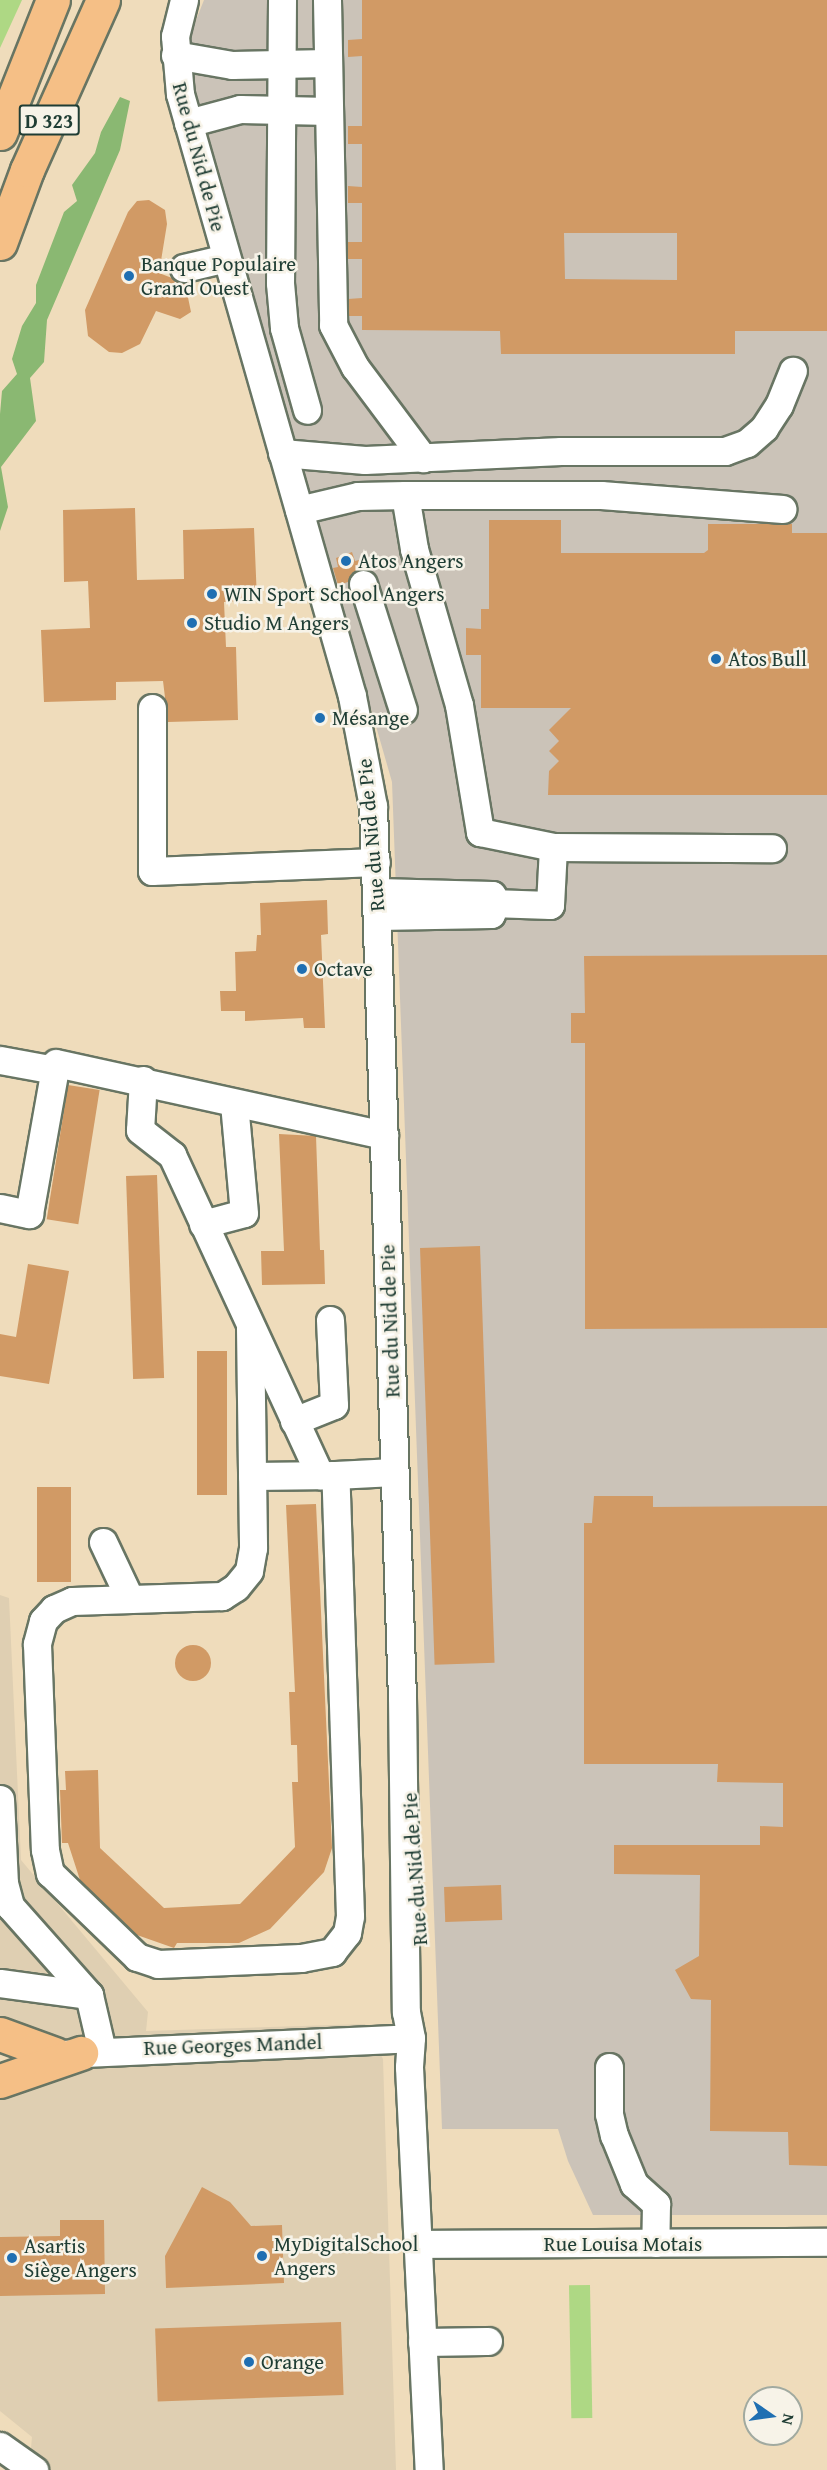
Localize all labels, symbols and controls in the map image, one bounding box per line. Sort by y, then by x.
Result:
street label: Rue du Nid de Pie [167,80,231,234]
road number: D 323 [17,103,80,137]
place label: Banque Populaire Grand Ouest [141,251,296,301]
marker: Banque Populaire Grand Ouest [122,269,136,283]
place label: Atos Angers [358,548,464,574]
marker: Atos Angers [339,554,353,568]
place label: WIN Sport School Angers [224,581,444,607]
marker: WIN Sport School Angers [205,587,219,601]
place label: Studio M Angers [204,610,349,636]
marker: Studio M Angers [185,616,199,630]
place label: Atos Bull [728,646,807,672]
marker: Atos Bull [709,652,723,666]
place label: Mésange [332,705,409,731]
marker: Mésange [313,711,327,725]
street label: Rue du Nid de Pie [352,758,390,912]
place label: Octave [314,956,373,982]
marker: Octave [295,962,309,976]
street label: Rue du Nid de Pie [375,1244,405,1398]
street label: Rue du Nid de Pie [397,1792,433,1946]
street label: Rue Georges Mandel [143,2029,323,2061]
place label: MyDigitalSchool Angers [274,2231,418,2281]
street label: Rue Louisa Motais [544,2231,702,2257]
place label: Asartis Siège Angers [24,2233,137,2283]
marker: MyDigitalSchool Angers [255,2249,269,2263]
marker: Asartis Siège Angers [5,2251,19,2265]
place label: Orange [261,2349,324,2375]
marker: Orange [242,2355,256,2369]
north arrow [743,2386,803,2446]
text: N [776,2412,801,2428]

